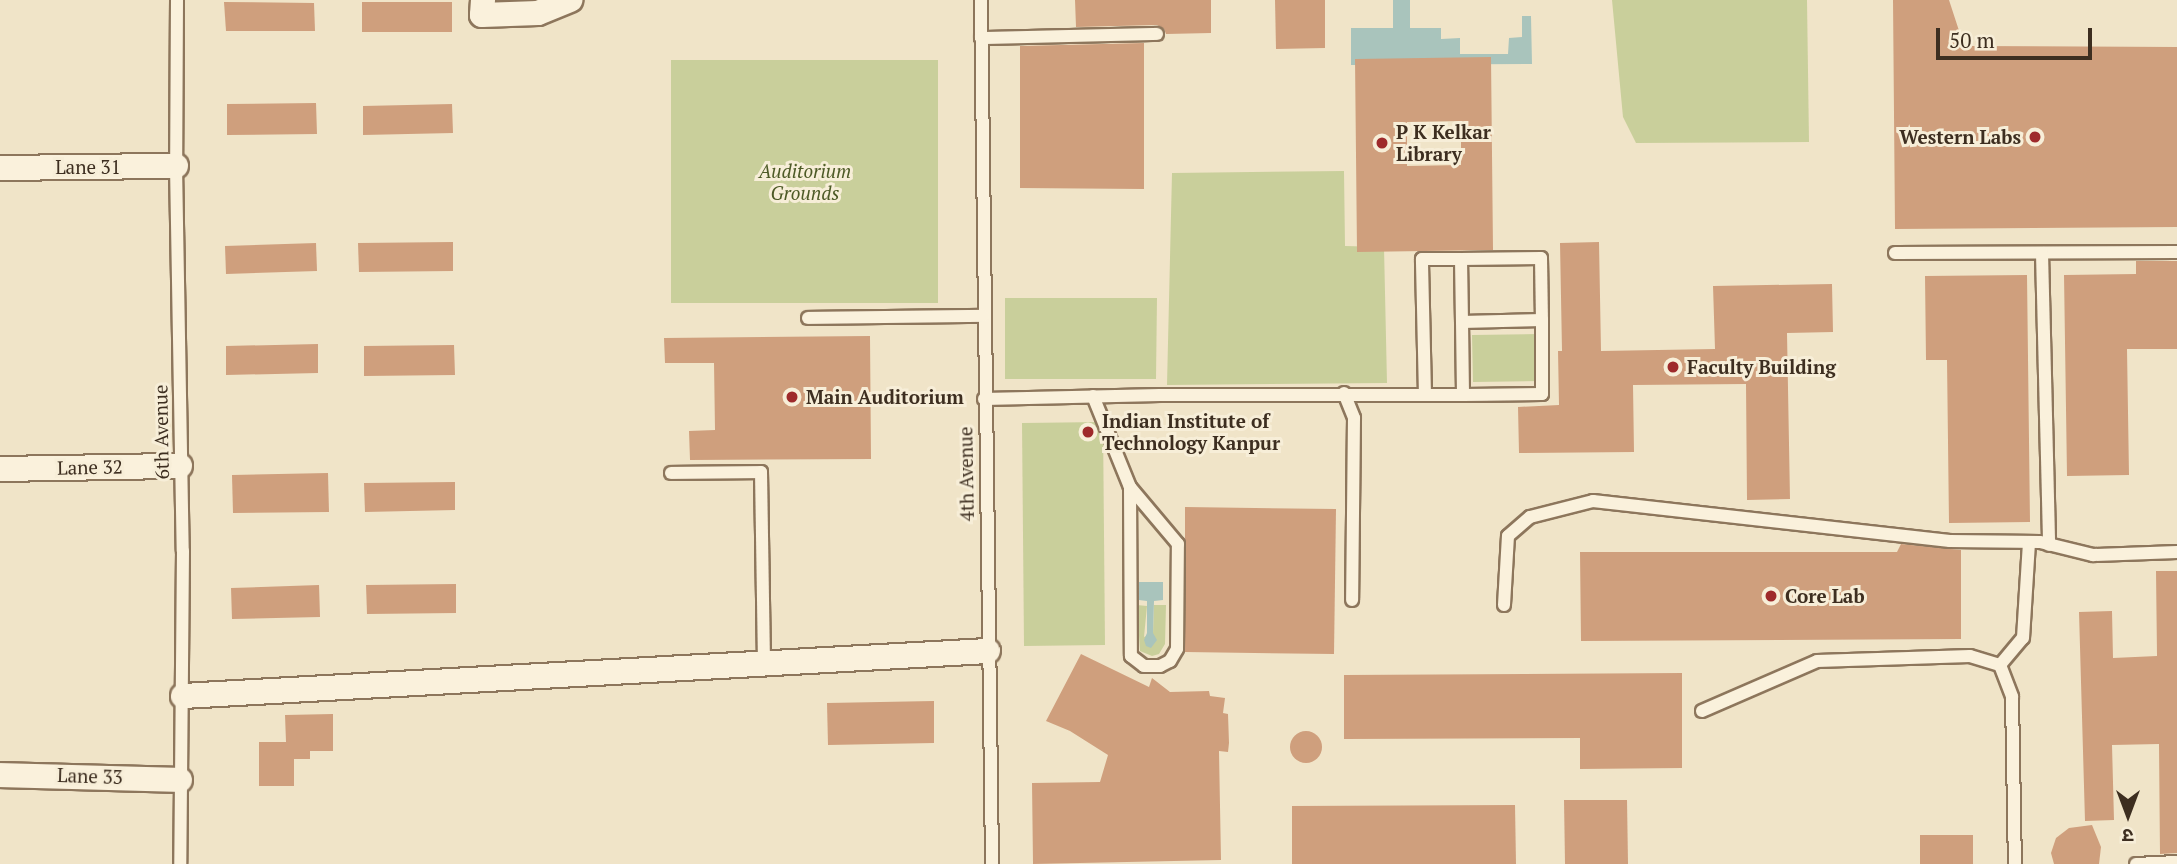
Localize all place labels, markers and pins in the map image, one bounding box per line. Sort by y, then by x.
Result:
place label: P K Kelkar Library [1396,121,1491,165]
place label: Western Labs [1899,126,2021,148]
marker: Western Labs [2027,129,2043,145]
marker: P K Kelkar Library [1374,135,1390,151]
place label: Faculty Building [1687,356,1836,378]
marker: Faculty Building [1665,359,1681,375]
place label: Main Auditorium [806,386,964,408]
marker: Main Auditorium [784,389,800,405]
place label: Indian Institute of Technology Kanpur [1102,410,1280,454]
marker: Indian Institute of Technology Kanpur [1080,424,1096,440]
place label: Core Lab [1785,585,1865,607]
marker: Core Lab [1763,588,1779,604]

